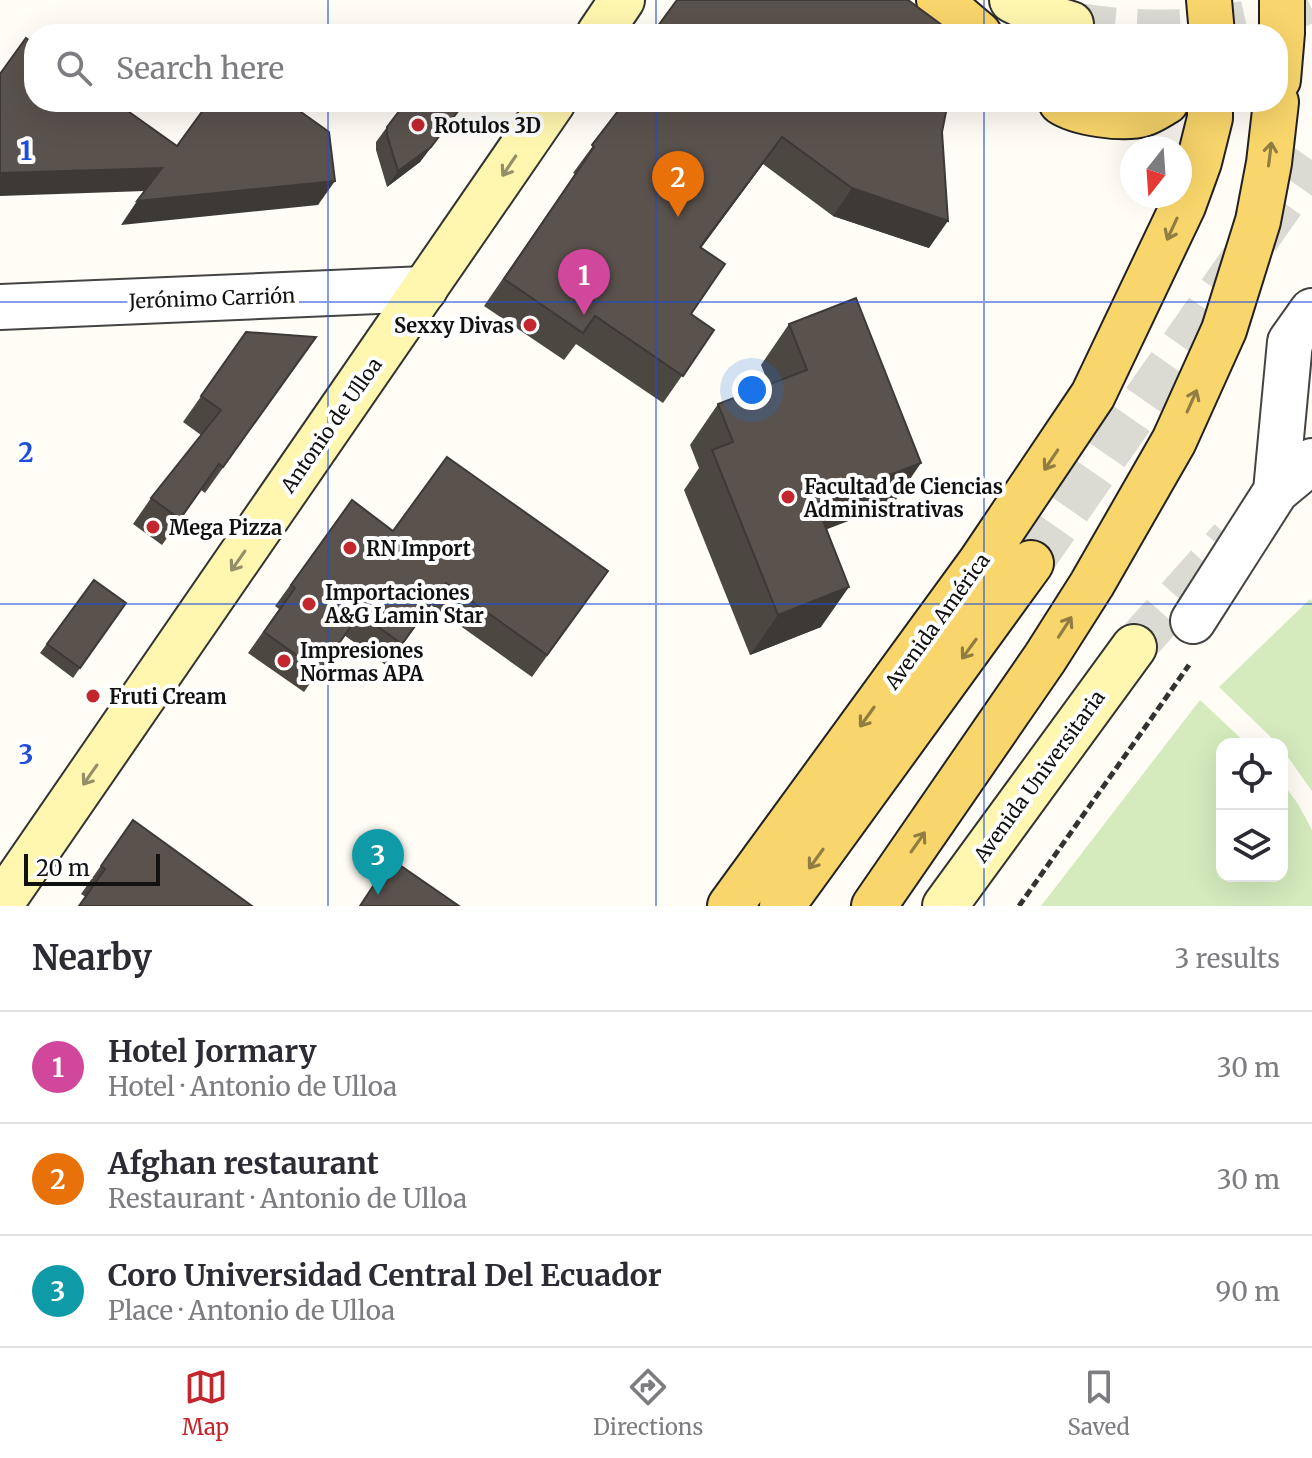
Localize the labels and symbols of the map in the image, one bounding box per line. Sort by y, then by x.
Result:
place label: Rotulos 3D [434,113,541,138]
marker: Rotulos 3D [409,116,427,134]
text: 1 [20,134,32,167]
north arrow [1120,136,1192,208]
one-way arrow [1262,141,1277,168]
pin: 2 [652,151,704,217]
one-way arrow [501,155,517,177]
one-way arrow [1164,217,1179,241]
pin: 1 [558,249,610,315]
street label: Jerónimo Carrión [127,283,296,313]
place label: Sexxy Divas [394,313,514,338]
marker: Sexxy Divas [521,316,539,334]
street label: Antonio de Ulloa [275,352,387,498]
your location [732,370,772,410]
one-way arrow [1186,389,1201,414]
text: 2 [18,436,34,469]
one-way arrow [1043,449,1059,471]
place label: Facultad de Ciencias Administrativas [803,474,1003,522]
marker: Facultad de Ciencias Administrativas [779,488,797,506]
place label: Mega Pizza [169,515,282,540]
marker: Mega Pizza [144,518,162,536]
place label: RN Import [366,536,471,561]
marker: RN Import [341,539,359,557]
street label: Avenida América [879,548,995,695]
one-way arrow [230,549,246,571]
place label: Importaciones A&G Lamin Star [324,580,484,628]
marker: Importaciones A&G Lamin Star [300,595,318,613]
one-way arrow [1057,616,1073,639]
place label: Impresiones Normas APA [300,638,424,686]
one-way arrow [960,638,977,659]
marker: Impresiones Normas APA [275,652,293,670]
place label: Fruti Cream [109,684,227,709]
street label: Avenida Universitaria [968,685,1110,868]
marker: Fruti Cream [84,687,102,705]
one-way arrow [859,706,876,728]
text: 3 [19,738,33,771]
one-way arrow [82,763,98,785]
pin: 3 [352,829,404,895]
one-way arrow [910,831,926,853]
one-way arrow [808,848,824,870]
scale bar [24,850,160,886]

